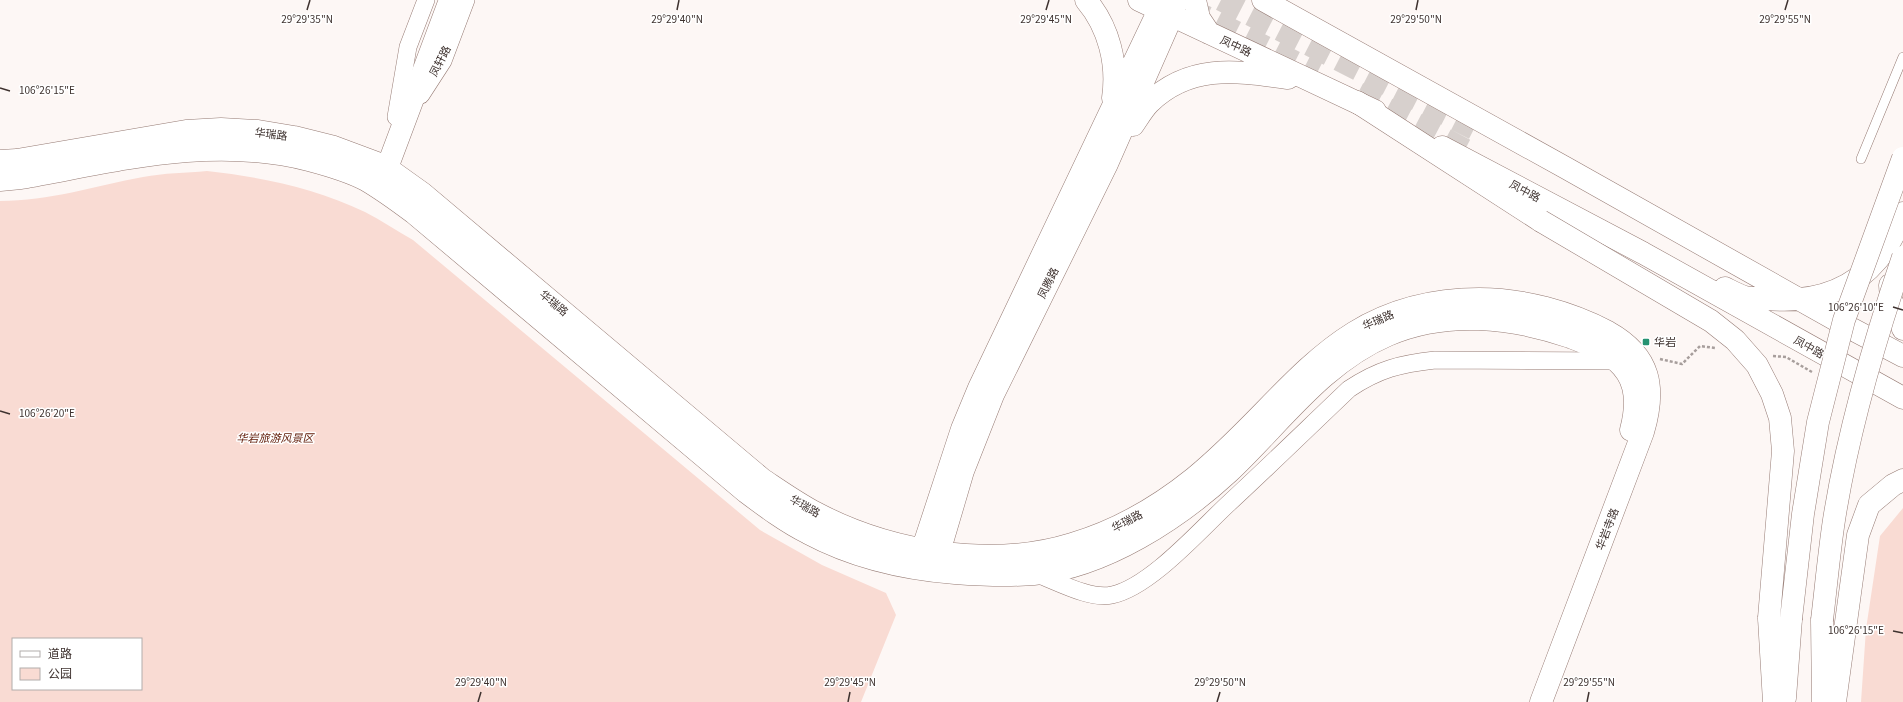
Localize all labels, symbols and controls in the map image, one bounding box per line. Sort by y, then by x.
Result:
text: 29°29'35"N [281,11,333,26]
text: 29°29'40"N [651,11,703,26]
text: 29°29'45"N [1020,11,1072,26]
text: 29°29'50"N [1390,11,1442,26]
text: 29°29'55"N [1759,11,1811,26]
street label: 凤中路 [1218,31,1255,59]
street label: 凤轩路 [424,42,454,79]
text: 106°26'15"E [19,82,75,97]
street label: 华瑞路 [254,123,288,143]
street label: 凤中路 [1507,175,1544,205]
street label: 凤腾路 [1033,264,1062,301]
street label: 华瑞路 [537,285,572,319]
text: 106°26'10"E [1828,299,1884,314]
street label: 华瑞路 [1359,305,1396,333]
street label: 凤中路 [1791,331,1828,361]
place label: 华岩 [1654,333,1676,349]
marker: 华岩 [1641,337,1651,347]
text: 106°26'20"E [19,405,75,420]
park label: 华岩旅游风景区 [237,429,315,445]
street label: 华瑞路 [787,490,824,520]
street label: 华瑞路 [1108,505,1145,535]
street label: 华岩寺路 [1591,505,1621,552]
text: 106°26'15"E [1828,622,1884,637]
legend [12,638,142,690]
text: 道路 [48,644,72,661]
text: 公园 [48,664,72,681]
text: 29°29'40"N [455,674,507,689]
text: 29°29'45"N [824,674,876,689]
text: 29°29'50"N [1194,674,1246,689]
text: 29°29'55"N [1563,674,1615,689]

